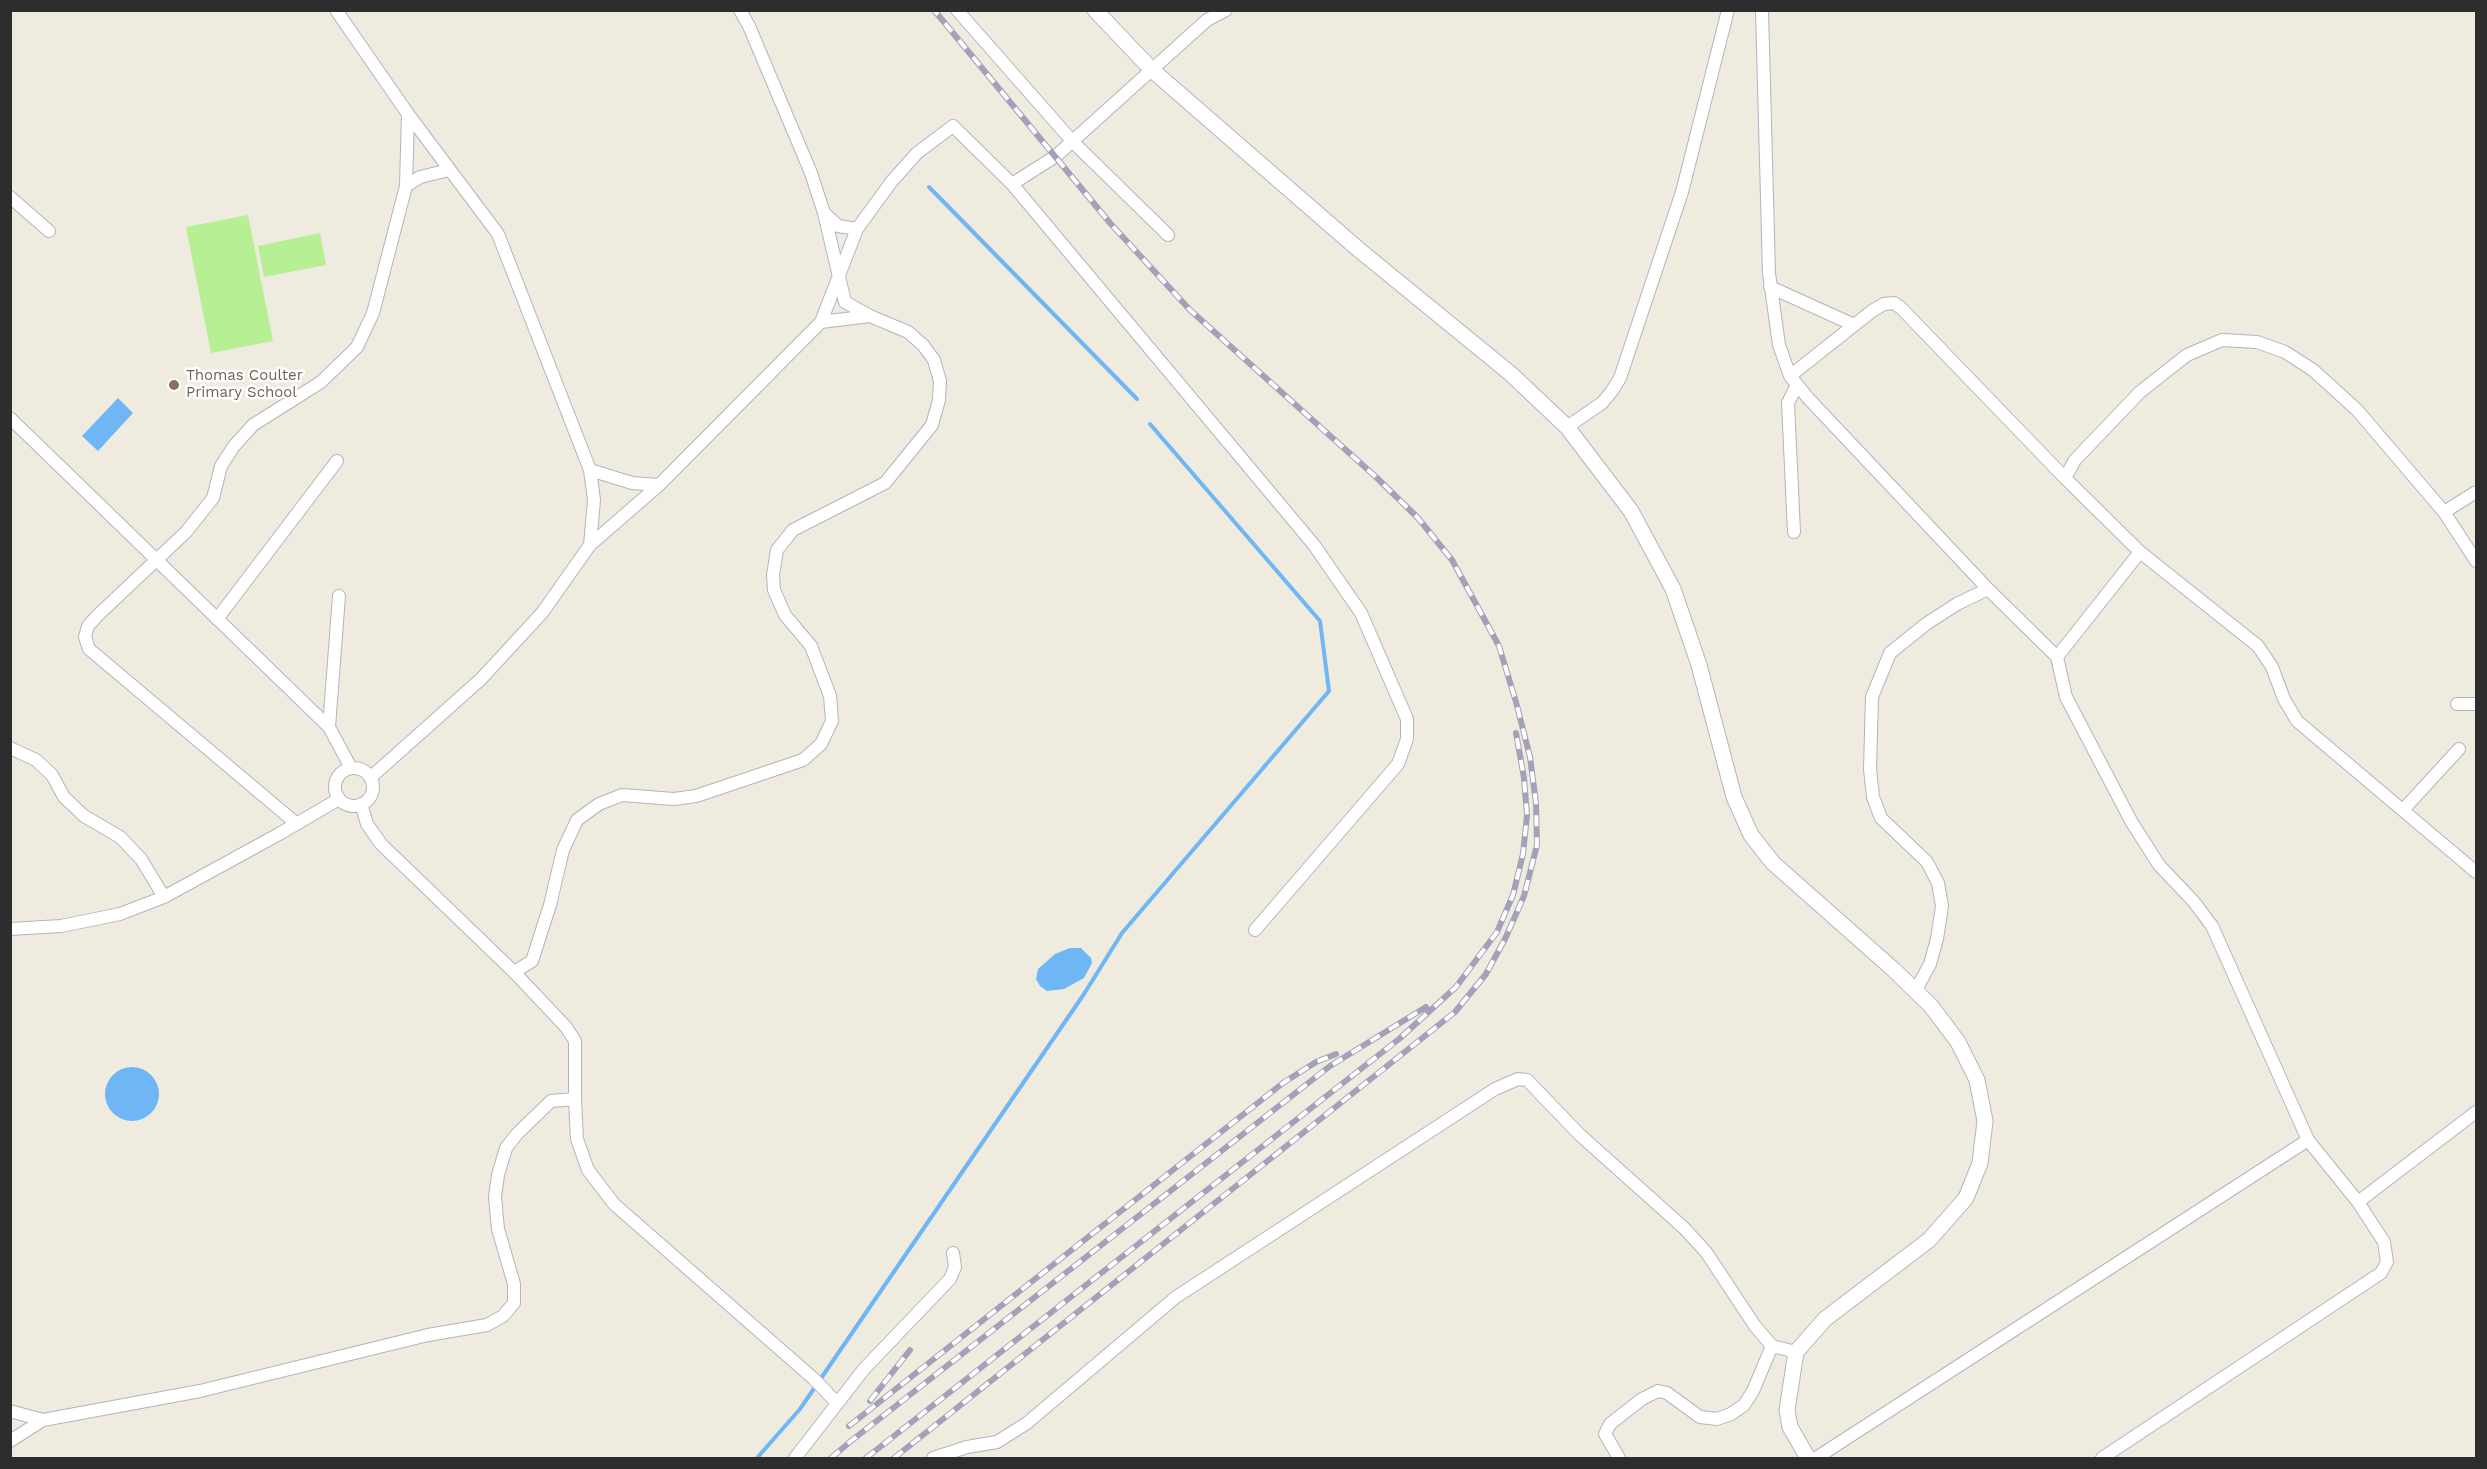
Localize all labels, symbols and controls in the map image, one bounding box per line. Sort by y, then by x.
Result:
place label: Thomas Coulter Primary School [186,367,303,402]
marker: Thomas Coulter Primary School [167,378,181,392]

